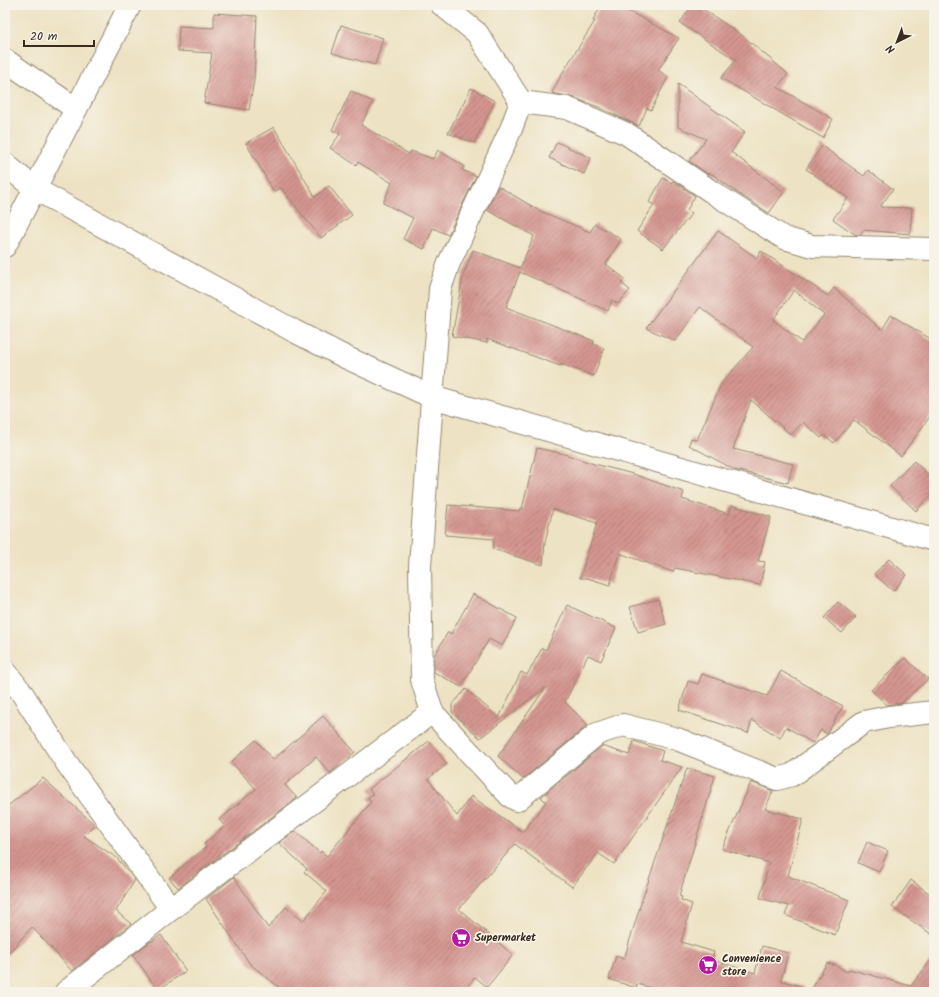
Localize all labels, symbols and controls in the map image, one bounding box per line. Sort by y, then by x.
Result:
scale bar [24,22,94,48]
north arrow [877,22,917,62]
text: 20 m [30,27,58,46]
text: N [882,40,900,58]
supermarket icon: Supermarket [450,927,472,949]
place label: Supermarket [475,929,537,947]
place label: Convenience store [722,950,782,981]
supermarket icon: Convenience store [697,954,719,976]

